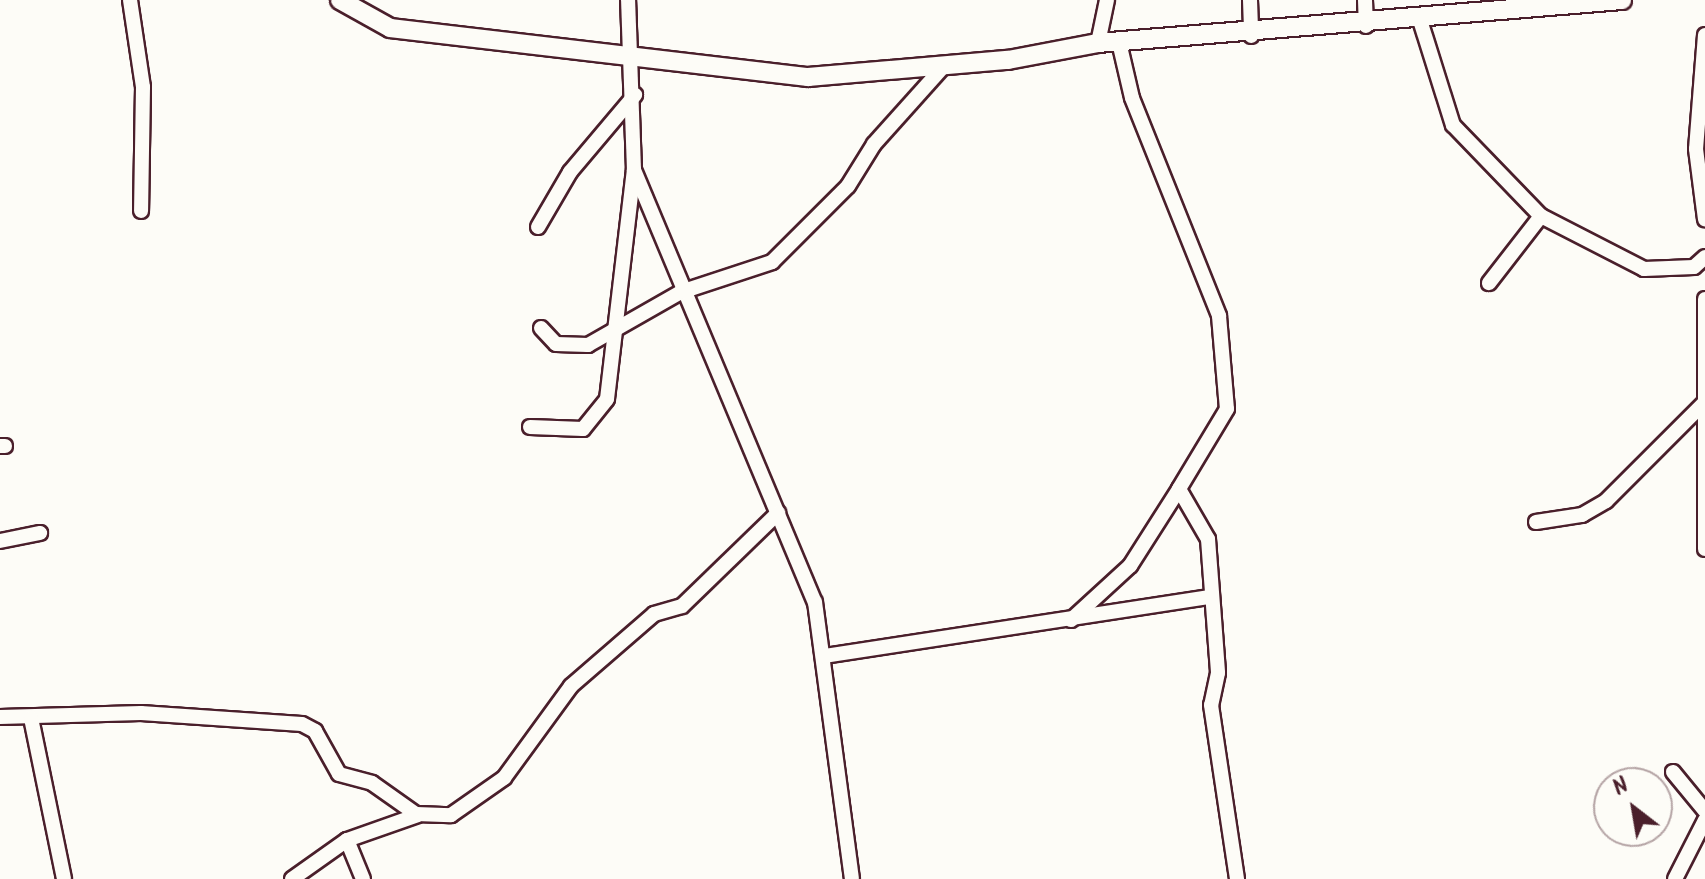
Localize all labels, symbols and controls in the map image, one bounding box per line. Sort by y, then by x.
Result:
north arrow [1593,767,1673,847]
text: N [1606,769,1636,806]

